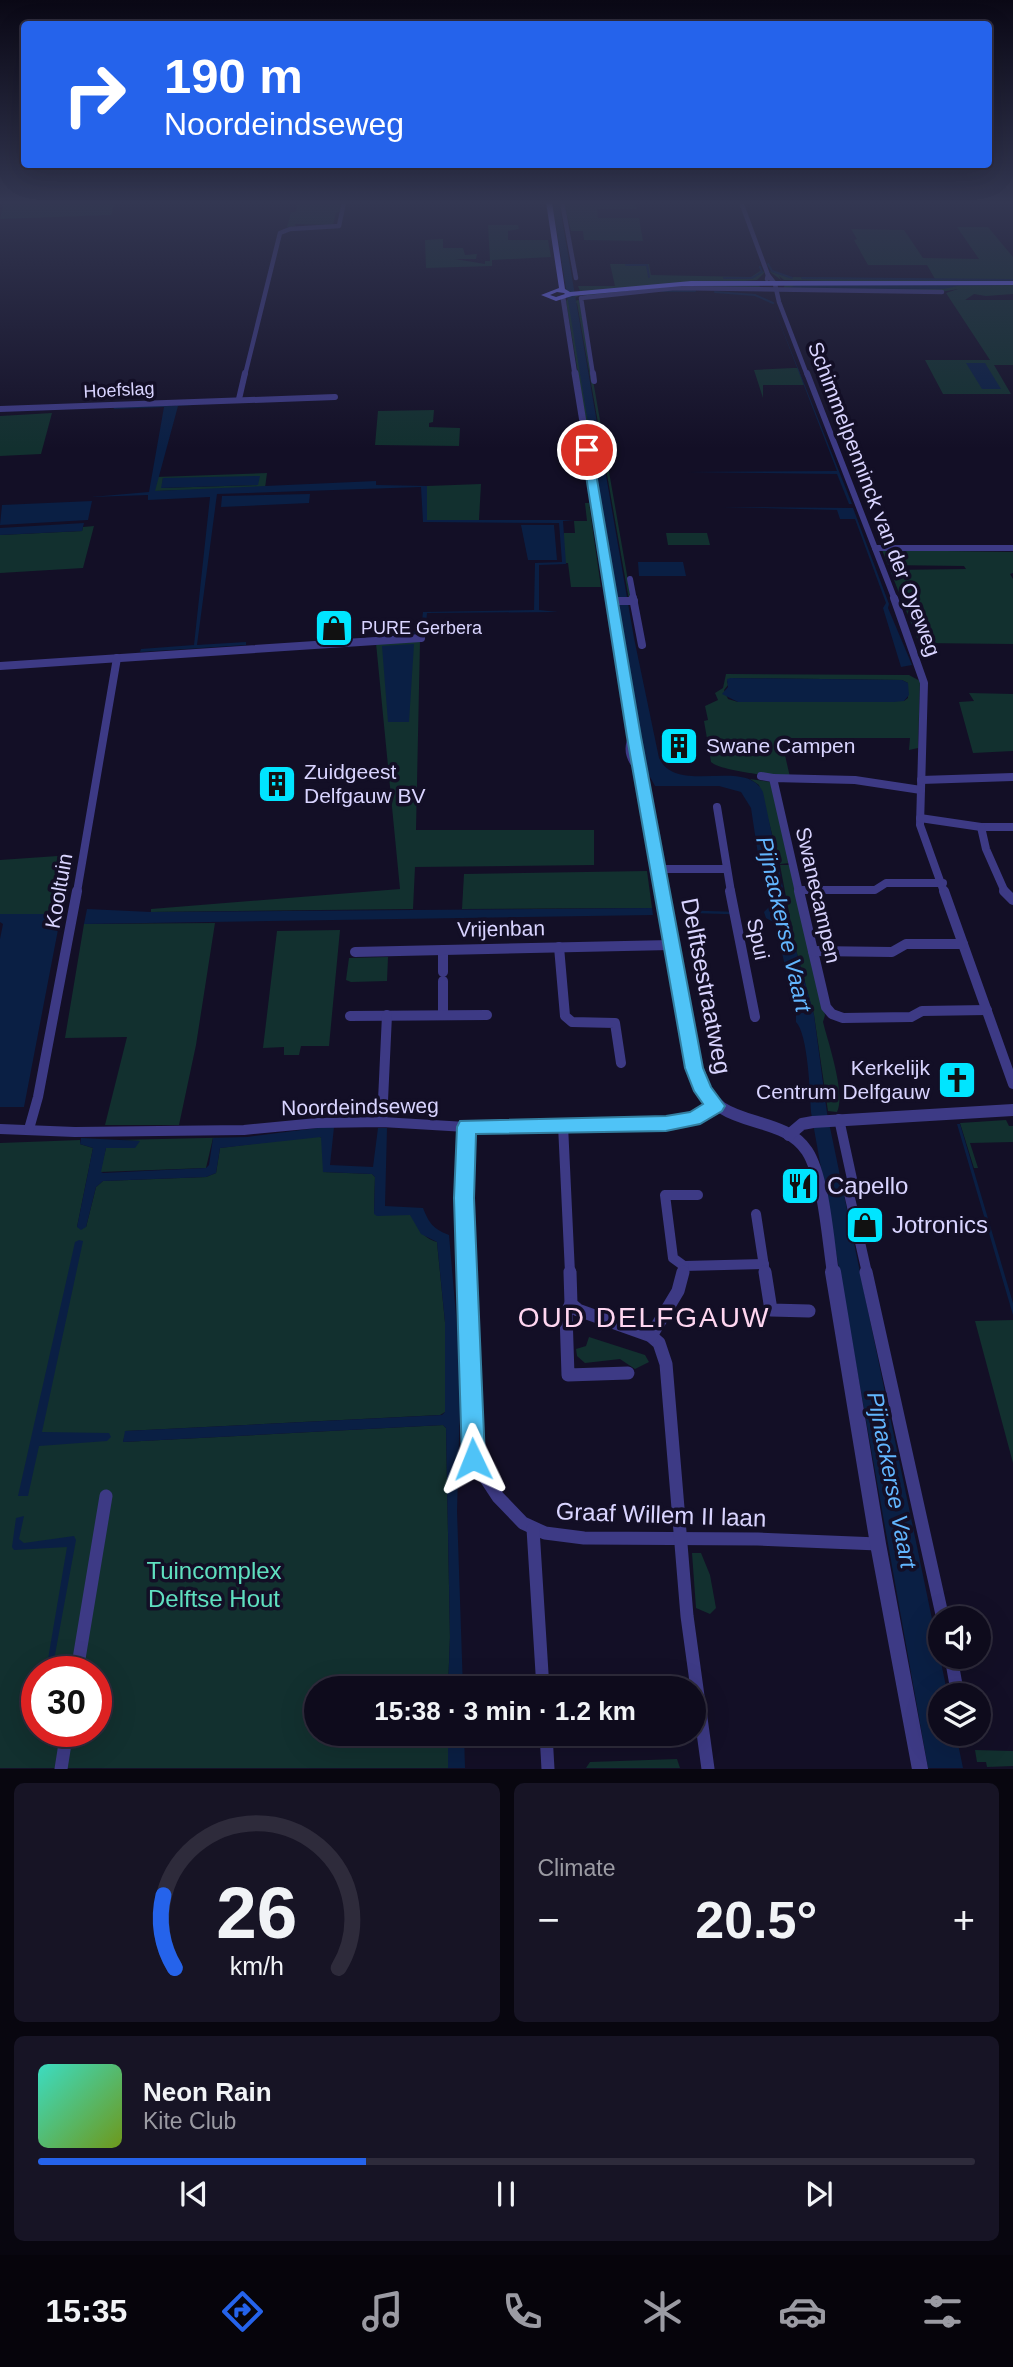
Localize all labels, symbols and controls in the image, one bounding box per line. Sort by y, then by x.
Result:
icon: right [49,49,140,140]
text: 190 m [164,49,303,103]
text: Noordeindseweg [164,106,404,142]
street label: Schimmelpenninck van der Oyeweg [804,338,945,659]
street label: Hoefslag [83,378,155,402]
pin [557,420,617,480]
icon: arrive [568,431,606,469]
shop icon: PURE Gerbera [313,607,355,649]
place label: PURE Gerbera [361,618,483,638]
building icon: Swane Campen [658,725,700,767]
place label: Swane Campen [706,734,855,757]
place label: Zuidgeest Delfgauw BV [304,760,425,807]
building icon: Zuidgeest Delfgauw BV [256,763,298,805]
street label: Swanecampen [792,825,845,965]
water label: Pijnackerse Vaart [751,834,817,1016]
street label: Kooltuin [41,852,76,930]
street label: Delftsestraatweg [676,896,737,1076]
street label: Vrijenban [457,916,545,941]
street label: Spui [743,916,774,962]
place label: Kerkelijk Centrum Delfgauw [756,1056,931,1103]
church icon: Kerkelijk Centrum Delfgauw [936,1059,978,1101]
street label: Noordeindseweg [281,1094,439,1119]
restaurant icon: Capello [779,1165,821,1207]
place label: Capello [827,1172,908,1199]
shop icon: Jotronics [844,1204,886,1246]
place label: Jotronics [892,1211,988,1238]
district label: OUD DELFGAUW [518,1302,770,1333]
water label: Pijnackerse Vaart [862,1389,922,1572]
position arrow [436,1422,510,1496]
street label: Graaf Willem II laan [555,1497,767,1532]
park label: Tuincomplex Delftse Hout [146,1557,282,1612]
map controls [928,1606,991,1746]
button: sound [928,1606,991,1669]
speed limit sign: 30 [21,1656,112,1747]
button: layers [928,1683,991,1746]
text: 15:38 · 3 min · 1.2 km [374,1696,636,1726]
text: Climate [538,1855,615,1881]
text: 26 [216,1873,297,1954]
text: 20.5° [695,1891,817,1949]
text: − [538,1899,560,1941]
text: + [953,1899,975,1941]
text: km/h [230,1952,284,1980]
text: Neon Rain [143,2077,272,2107]
text: Kite Club [143,2108,236,2134]
icon: previous [175,2175,213,2213]
icon: pause [487,2175,525,2213]
icon: next [800,2175,838,2213]
icon: directions [218,2287,267,2336]
icon: music [358,2287,407,2336]
icon: phone [498,2287,547,2336]
icon: climate [638,2287,687,2336]
icon: car [778,2287,827,2336]
icon: filters [918,2287,967,2336]
text: 15:35 [46,2293,127,2329]

